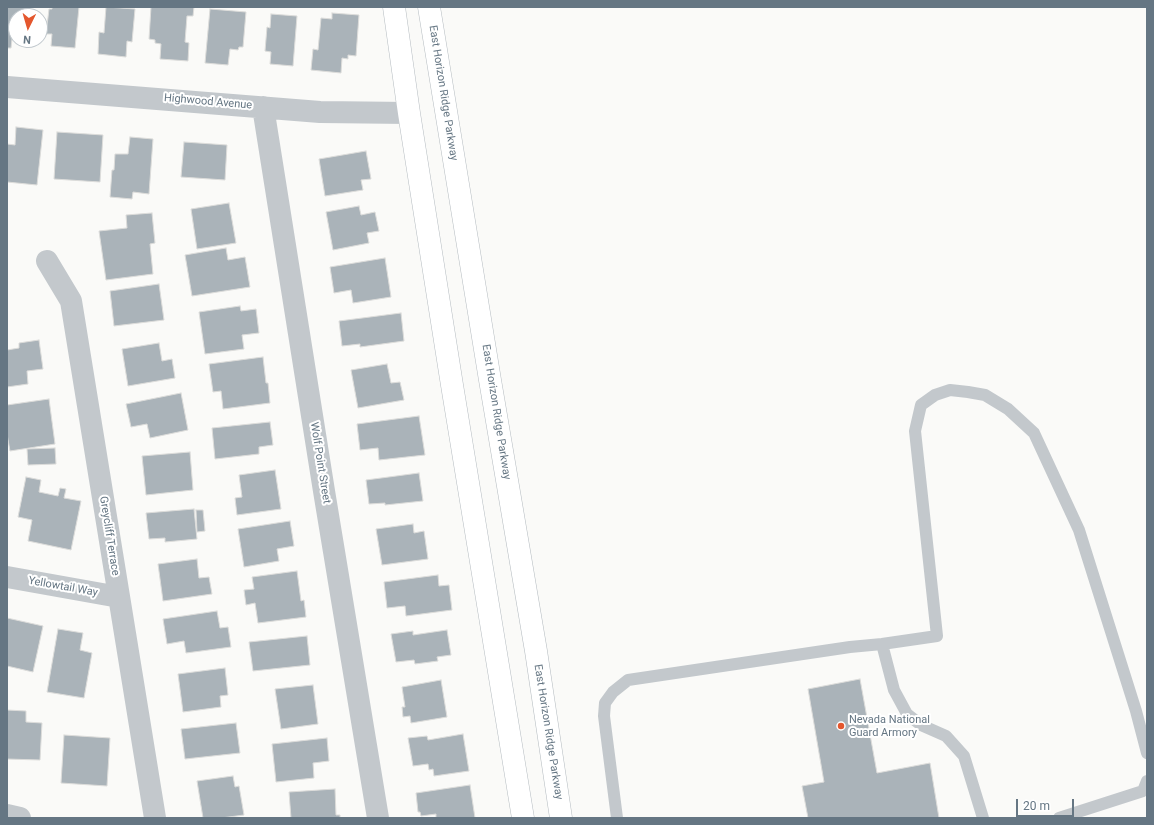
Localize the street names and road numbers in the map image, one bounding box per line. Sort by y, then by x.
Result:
street label: East Horizon Ridge Parkway [426,24,460,162]
street label: Highwood Avenue [163,92,253,112]
street label: East Horizon Ridge Parkway [479,343,513,481]
street label: Wolf Point Street [307,421,333,505]
street label: Greycliff Terrace [96,495,122,577]
street label: Yellowtail Way [27,574,99,600]
street label: East Horizon Ridge Parkway [531,663,565,801]

